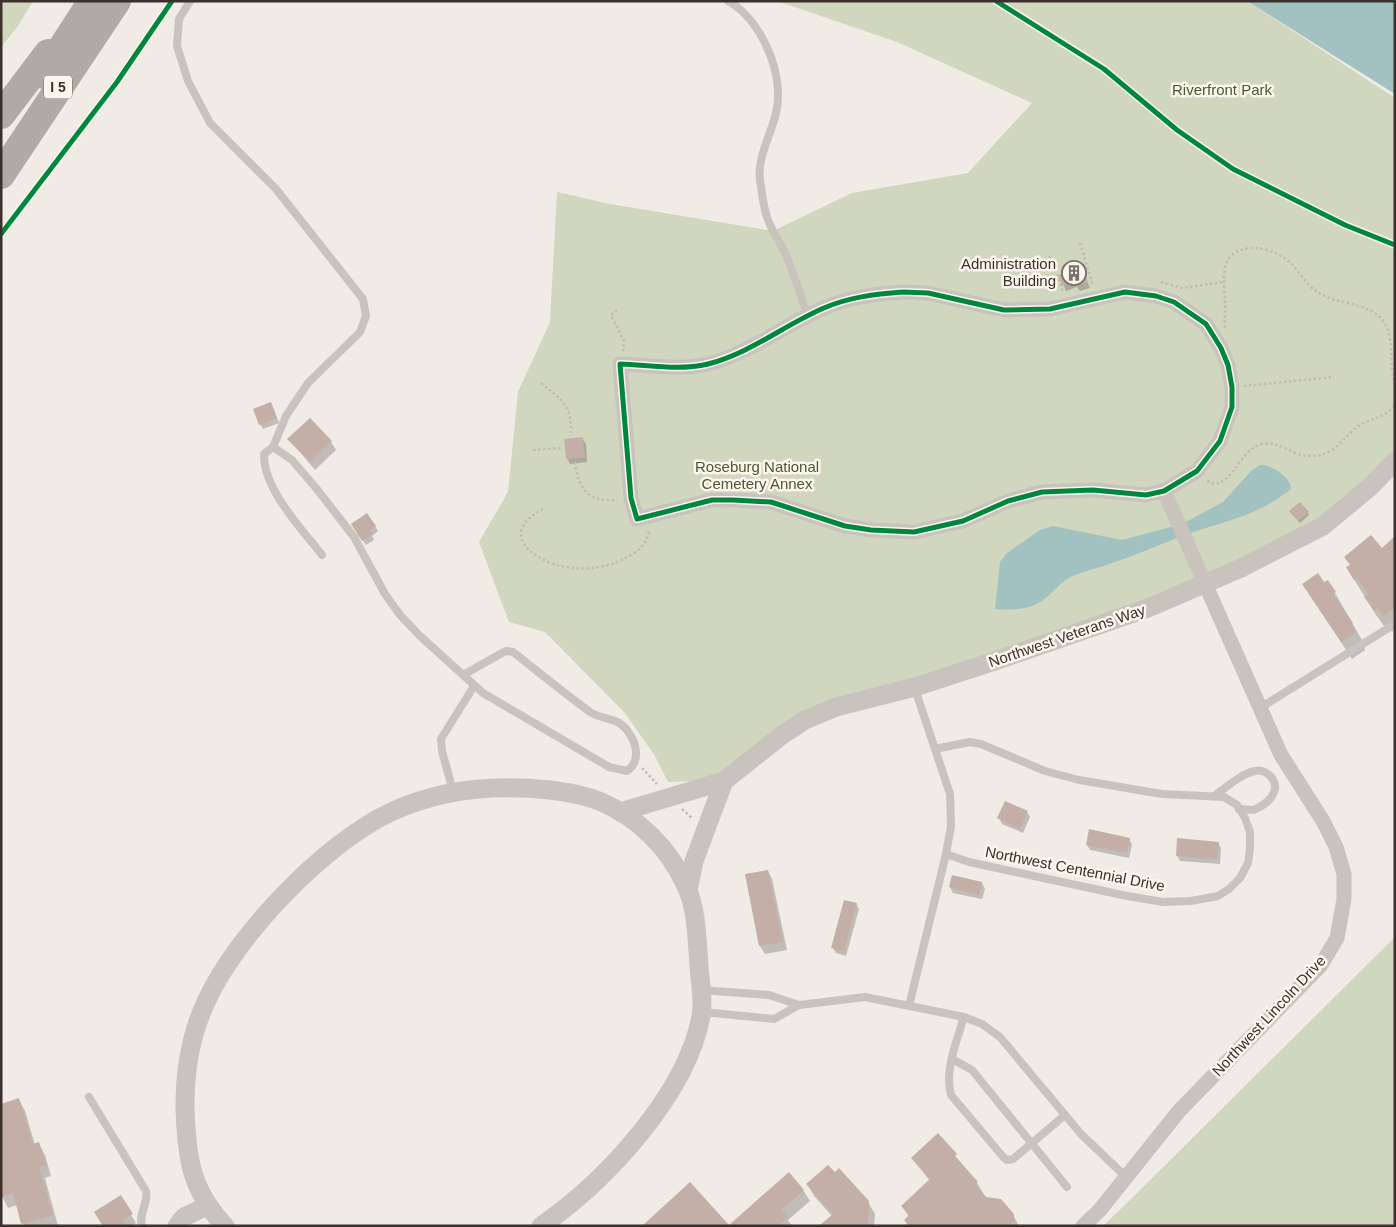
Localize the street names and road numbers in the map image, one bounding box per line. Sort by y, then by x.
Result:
road number: I 5 [44,75,72,98]
street label: Northwest Veterans Way [986,601,1148,670]
street label: Northwest Centennial Drive [984,843,1166,894]
street label: Northwest Lincoln Drive [1208,952,1329,1079]

